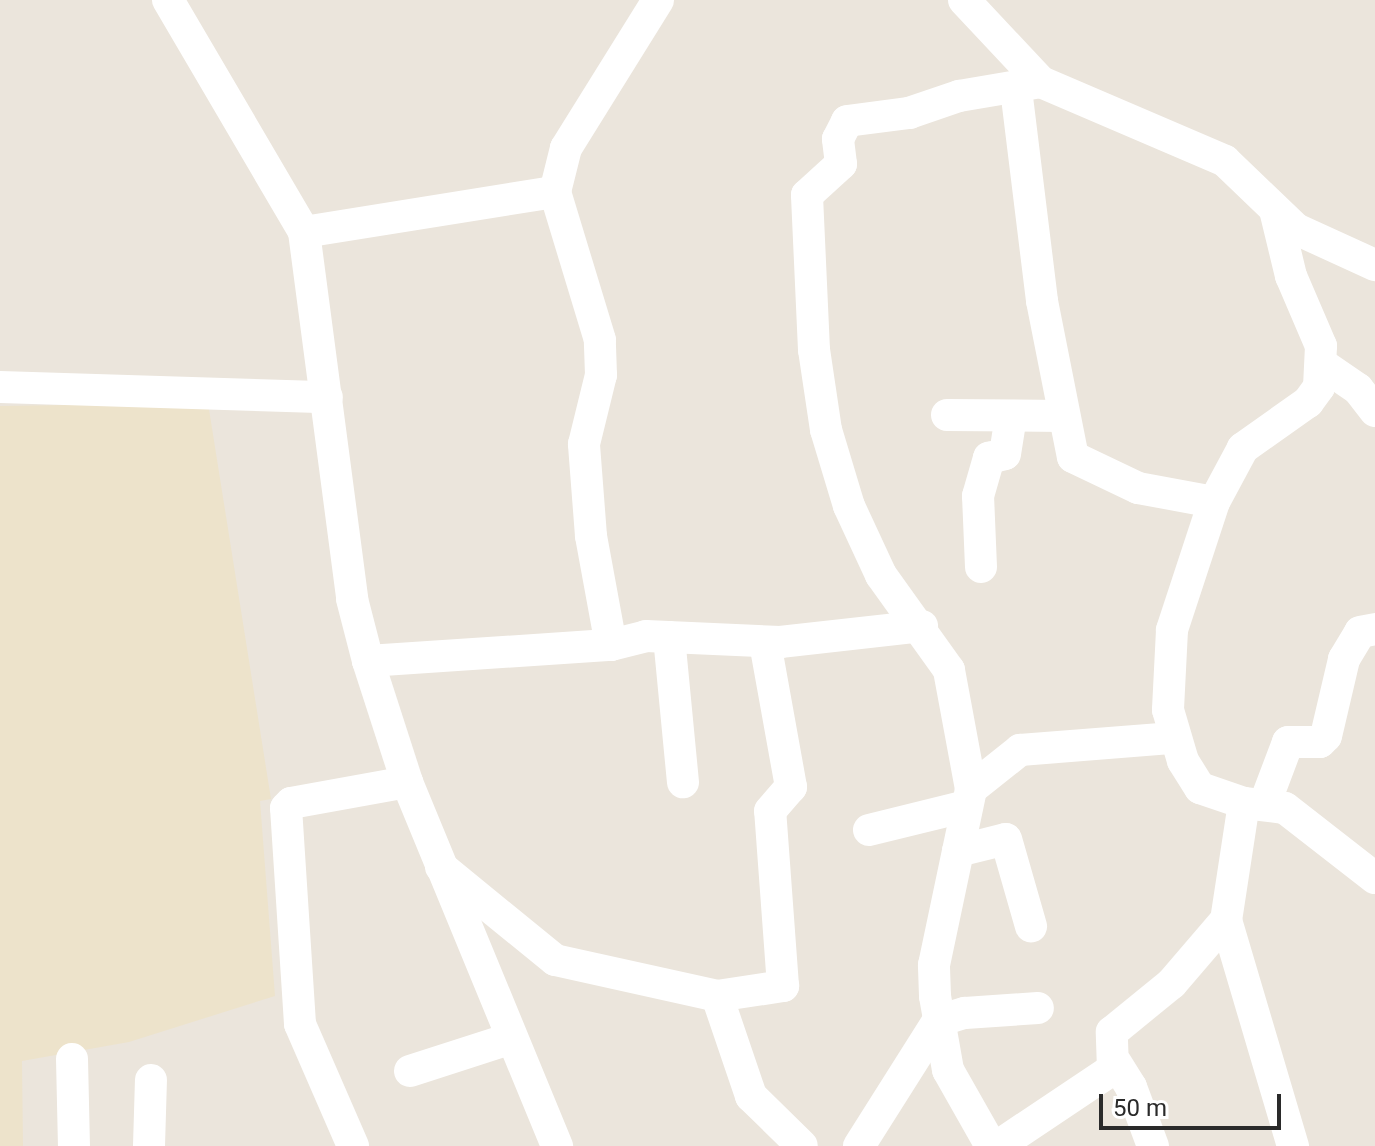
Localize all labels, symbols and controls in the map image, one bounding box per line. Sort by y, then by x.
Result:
scale bar [1103,1078,1285,1128]
text: 50 m [1113,1094,1167,1122]

